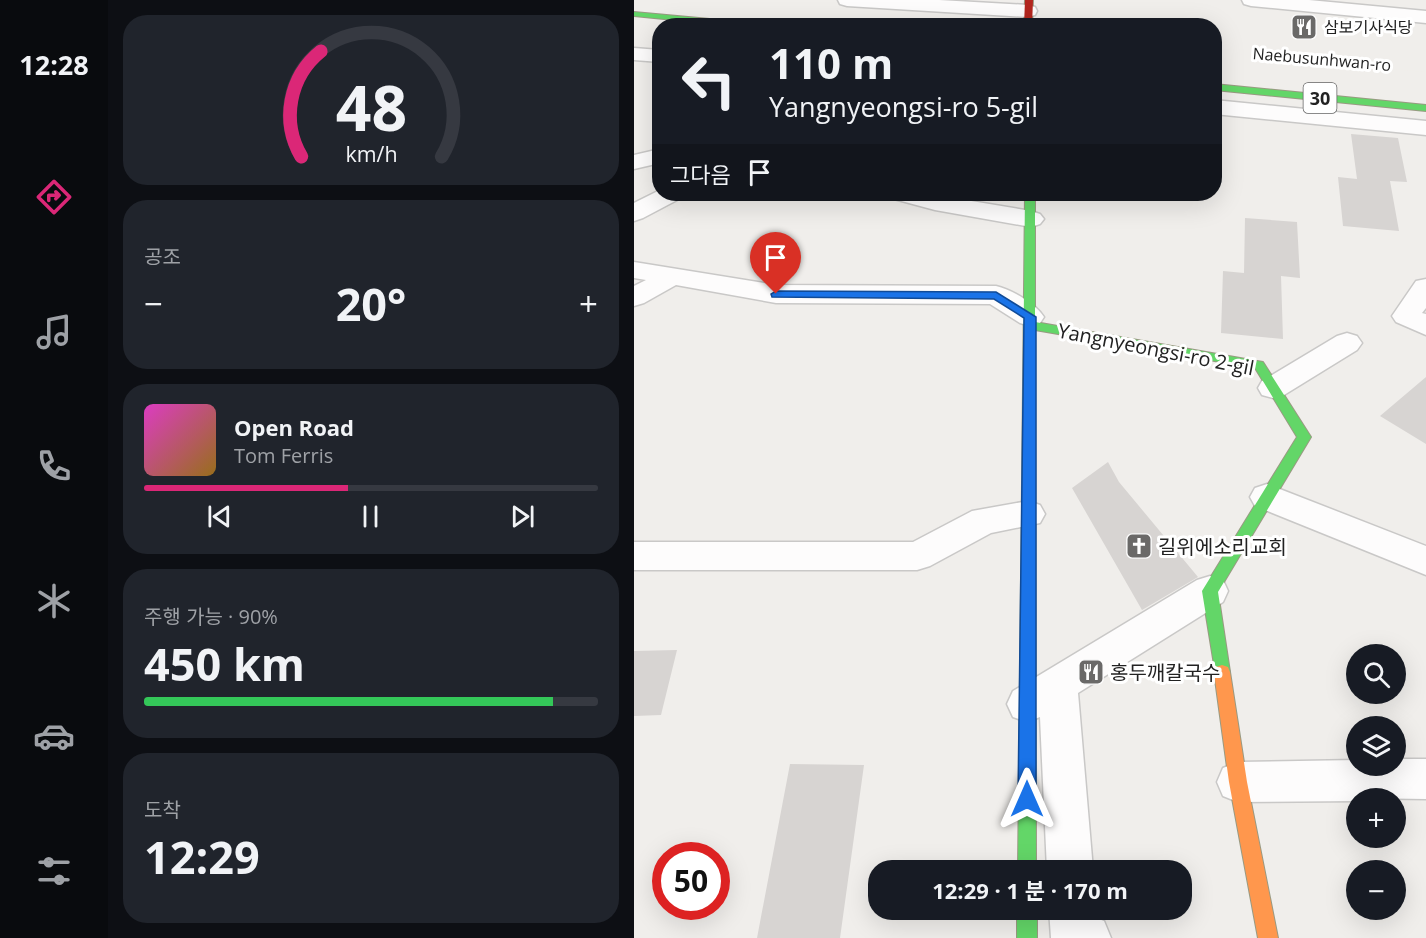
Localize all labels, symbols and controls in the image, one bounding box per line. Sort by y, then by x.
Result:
restaurant icon: 삼보기사식당 [1289,12,1319,42]
place label: 삼보기사식당 [1324,16,1413,38]
text: 110 m [769,34,893,91]
icon: left [670,42,748,120]
street label: Naebusunhwan-ro [1252,42,1392,76]
text: 12:28 [19,46,89,83]
text: 48 [335,64,407,149]
road number: 30 [1304,83,1336,113]
text: Yangnyeongsi-ro 5-gil [769,88,1038,125]
text: km/h [345,139,397,168]
icon: arrive [743,156,776,189]
text: 그다음 [670,159,731,189]
icon: directions [33,176,75,218]
pin [750,232,801,294]
icon: arrive [759,241,792,274]
text: 공조 [144,243,181,270]
text: 20° [336,273,406,334]
text: − [144,281,163,326]
text: + [579,281,598,326]
icon: music [33,311,75,353]
street label: Yangnyeongsi-ro 2-gil [1056,317,1256,381]
text: Open Road [234,412,354,442]
text: Tom Ferris [234,442,333,469]
icon: phone [33,445,75,487]
icon: previous [203,500,236,533]
icon: pause [354,500,387,533]
icon: next [506,500,539,533]
church icon: 길위에소리교회 [1124,531,1154,561]
place label: 길위에소리교회 [1158,533,1287,560]
icon: climate [33,580,75,622]
text: 주행 가능 · 90% [144,603,278,630]
text: 450 km [144,633,305,694]
map controls [1346,644,1406,920]
button: search [1346,644,1406,704]
restaurant icon: 홍두깨칼국수 [1076,657,1106,687]
place label: 홍두깨칼국수 [1110,659,1220,686]
icon: car [33,715,75,757]
button: layers [1346,716,1406,776]
position arrow [995,767,1059,831]
button: + [1346,788,1406,848]
text: 도착 [144,796,181,823]
text: 12:29 [144,826,260,887]
speed limit sign: 50 [652,842,730,920]
icon: filters [33,850,75,892]
button: − [1346,860,1406,920]
text: 12:29 · 1 분 · 170 m [932,875,1128,905]

